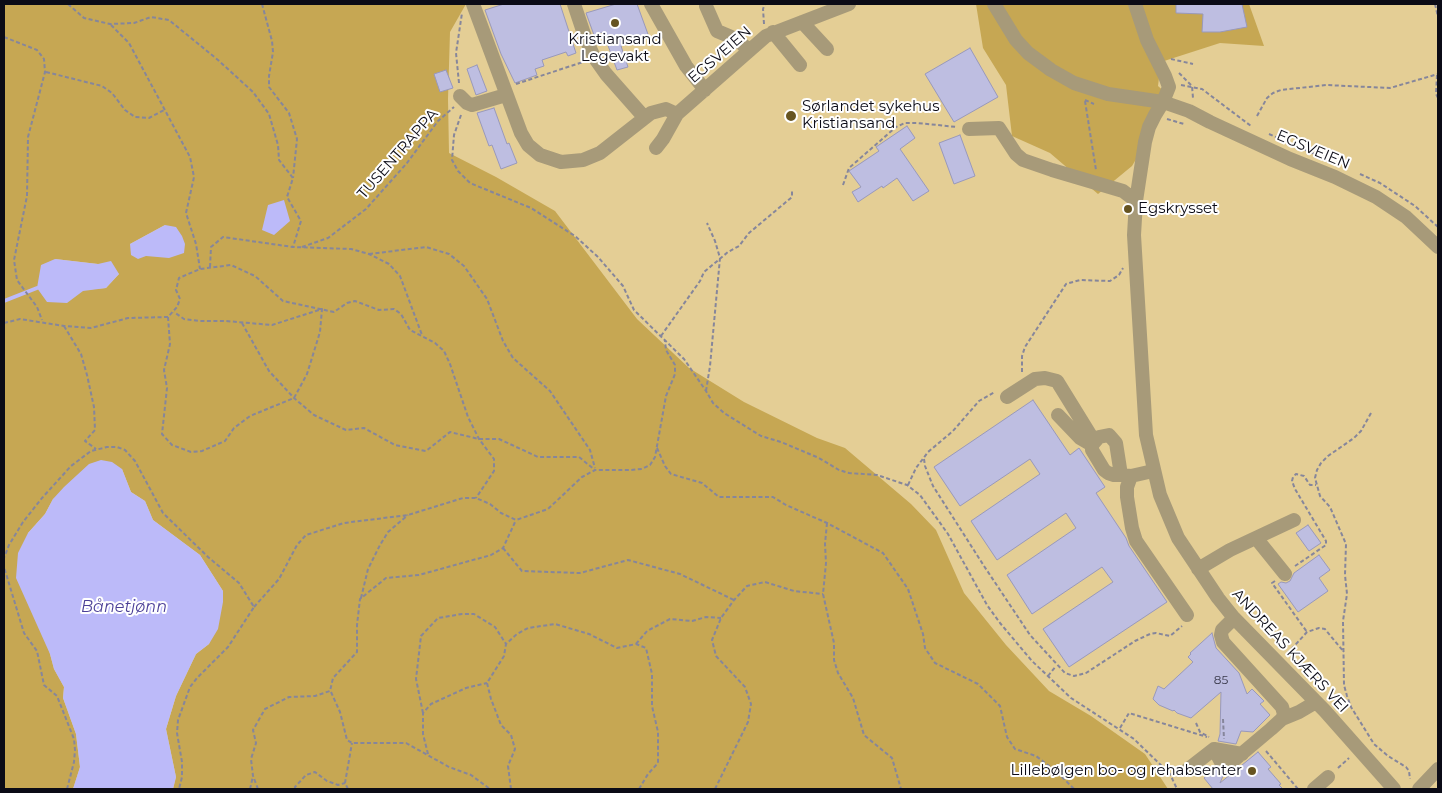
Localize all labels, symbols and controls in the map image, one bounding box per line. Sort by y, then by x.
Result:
marker: Kristiansand Legevakt [609,17,621,29]
street label: EGSVEIEN [685,23,755,87]
place label: Kristiansand Legevakt [568,31,662,66]
place label: Sørlandet sykehus Kristiansand [802,98,940,133]
street label: TUSENTRAPPA [354,105,442,203]
marker: Sørlandet sykehus Kristiansand [784,109,798,123]
street label: EGSVEIEN [1274,127,1352,173]
place label: Egskrysset [1138,200,1218,218]
marker: Egskrysset [1122,203,1134,215]
street label: ANDREAS KJÆRS VEI [1228,585,1352,717]
water label: Bånetjønn [81,597,167,617]
house number: 85 [1214,673,1228,687]
place label: Lillebølgen bo- og rehabsenter [1011,762,1242,780]
marker: Lillebølgen bo- og rehabsenter [1246,765,1258,777]

